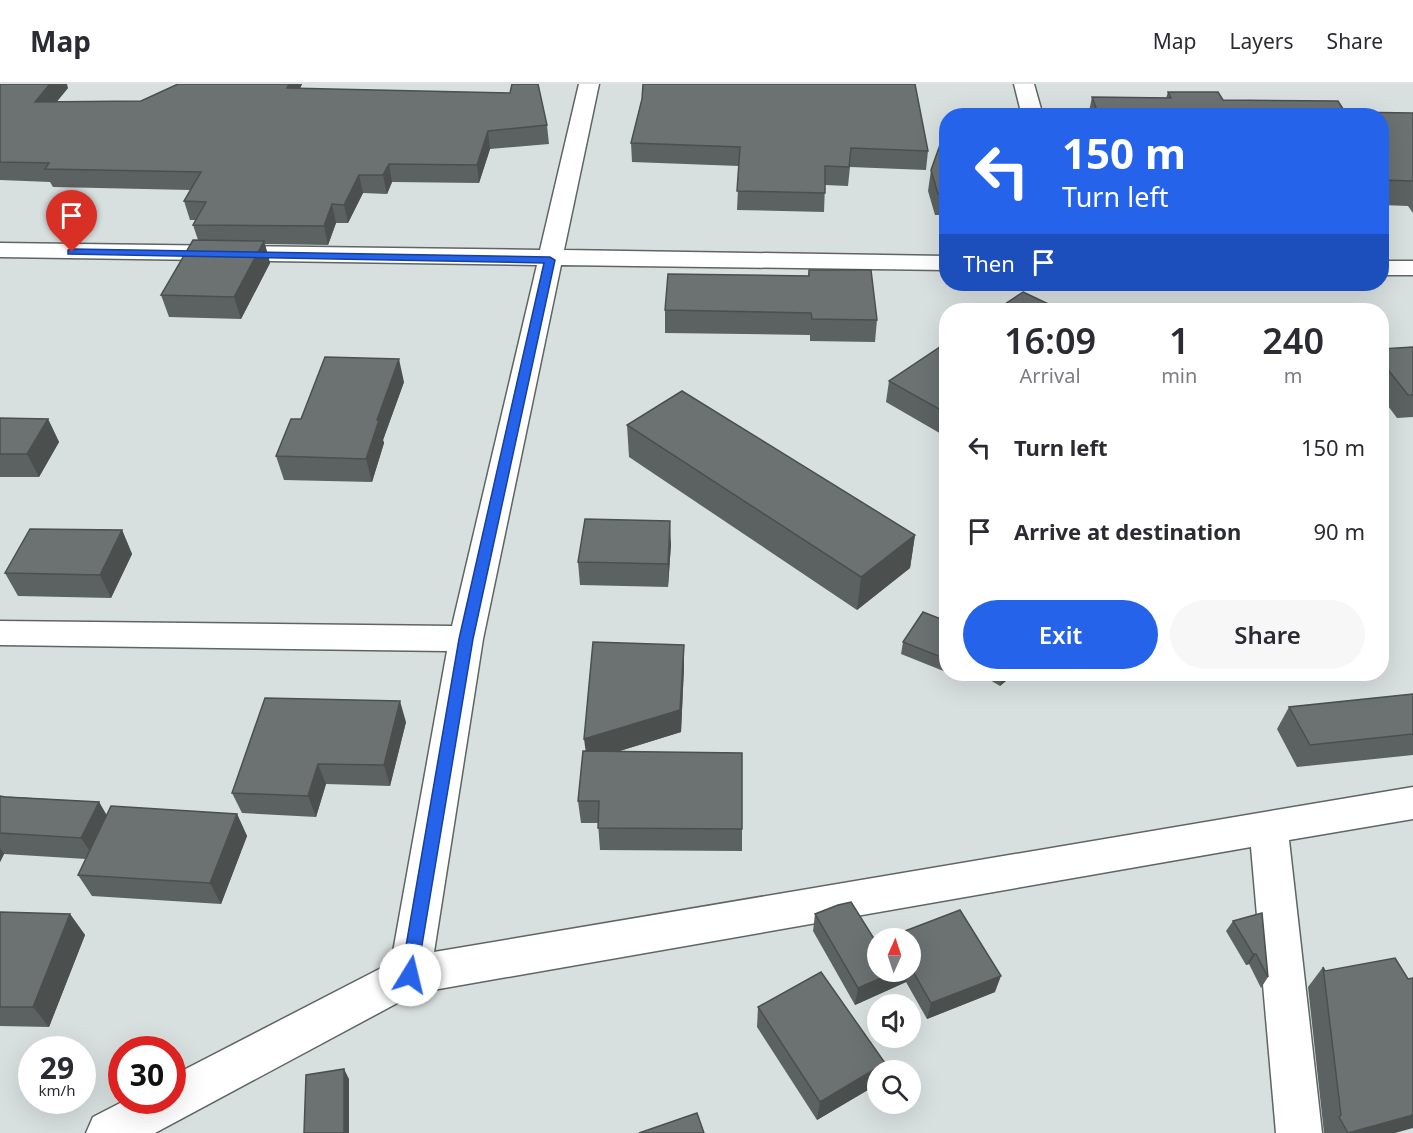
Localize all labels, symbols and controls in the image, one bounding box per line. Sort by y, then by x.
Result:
text: Map [30,22,91,60]
text: Map [1153,27,1197,55]
text: Layers [1230,27,1294,55]
text: Share [1327,27,1383,55]
text: 150 m [1062,124,1186,181]
icon: left [963,132,1041,210]
text: Turn left [1062,178,1168,215]
pin [46,190,97,252]
icon: arrive [55,199,88,232]
icon: arrive [1027,246,1060,279]
text: Then [963,248,1015,278]
text: 16:09 [1004,316,1096,365]
text: 1 [1169,316,1190,365]
text: 240 [1262,316,1324,365]
text: Arrival [1020,362,1081,389]
text: min [1161,362,1197,389]
text: m [1284,362,1303,389]
icon: left [963,431,996,464]
text: Turn left [1014,432,1108,462]
text: 150 m [1301,432,1365,462]
icon: arrive [963,515,996,548]
text: Arrive at destination [1014,516,1241,546]
text: 90 m [1314,516,1365,546]
button: Exit [963,600,1158,669]
button: Share [1170,600,1365,669]
north arrow [867,928,921,982]
map controls [867,928,921,1114]
position arrow [378,943,442,1007]
button: sound [867,994,921,1048]
speed limit sign: 30 [108,1036,186,1114]
text: 29 [40,1047,74,1088]
button: search [867,1060,921,1114]
text: km/h [39,1080,75,1100]

